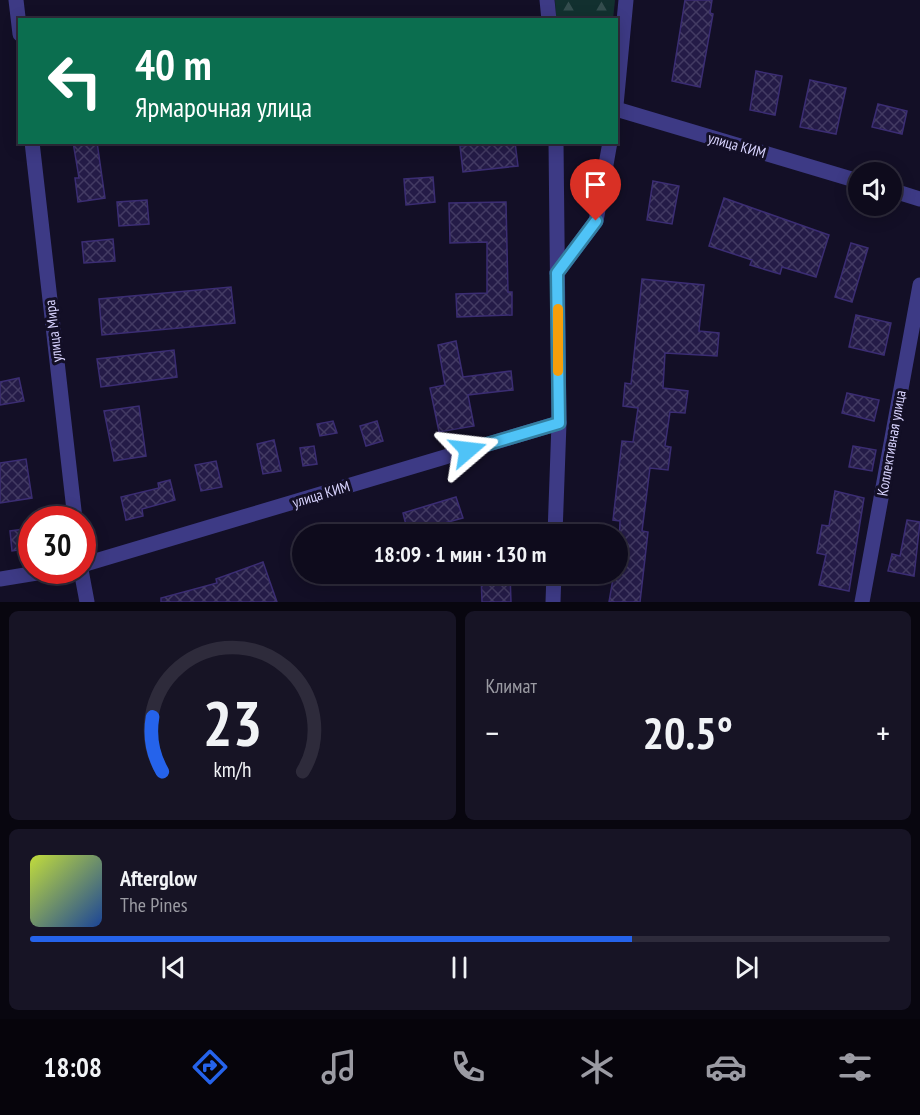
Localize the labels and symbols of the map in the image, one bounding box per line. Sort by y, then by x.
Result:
street label: улица КИМ [706,128,768,162]
pin [570,159,621,221]
street label: улица Мира [40,299,66,363]
street label: Коллективная улица [872,389,910,497]
position arrow [436,418,500,482]
street label: улица КИМ [290,476,352,512]
speed limit sign: 30 [18,506,96,584]

